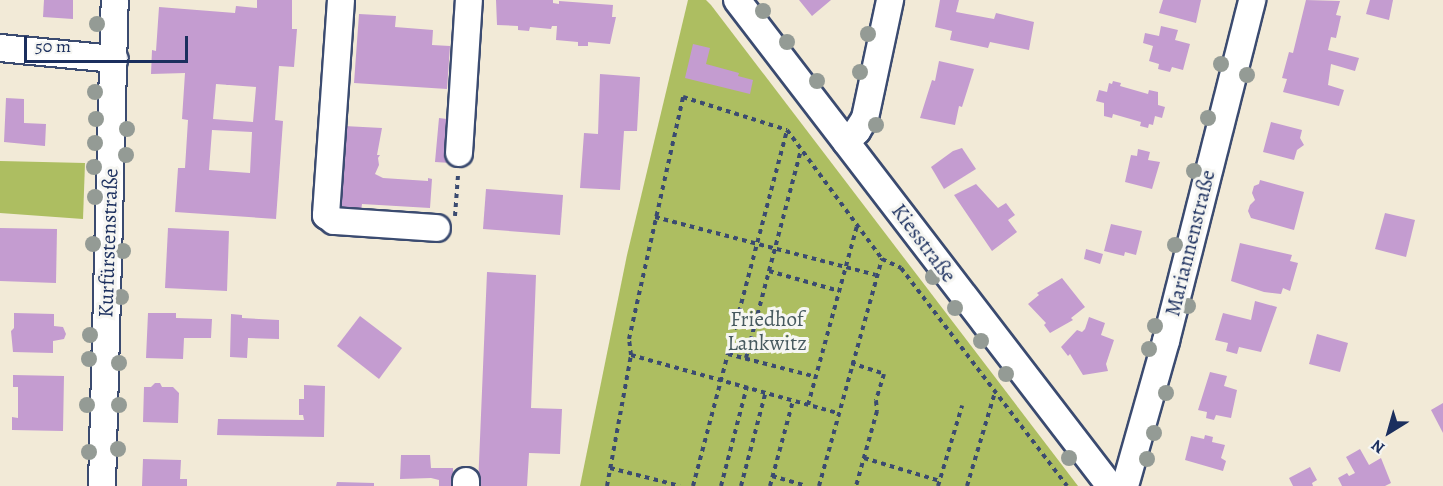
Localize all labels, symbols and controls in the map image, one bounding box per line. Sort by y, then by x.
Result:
scale bar [27,24,190,62]
text: 50 m [35,34,71,58]
street label: Mariannenstraße [1160,167,1220,319]
street label: Kurfürstenstraße [93,168,123,318]
street label: Kiesstraße [886,199,962,287]
park label: Friedhof Lankwitz [727,306,807,356]
north arrow [1359,402,1419,462]
text: N [1367,434,1389,459]

